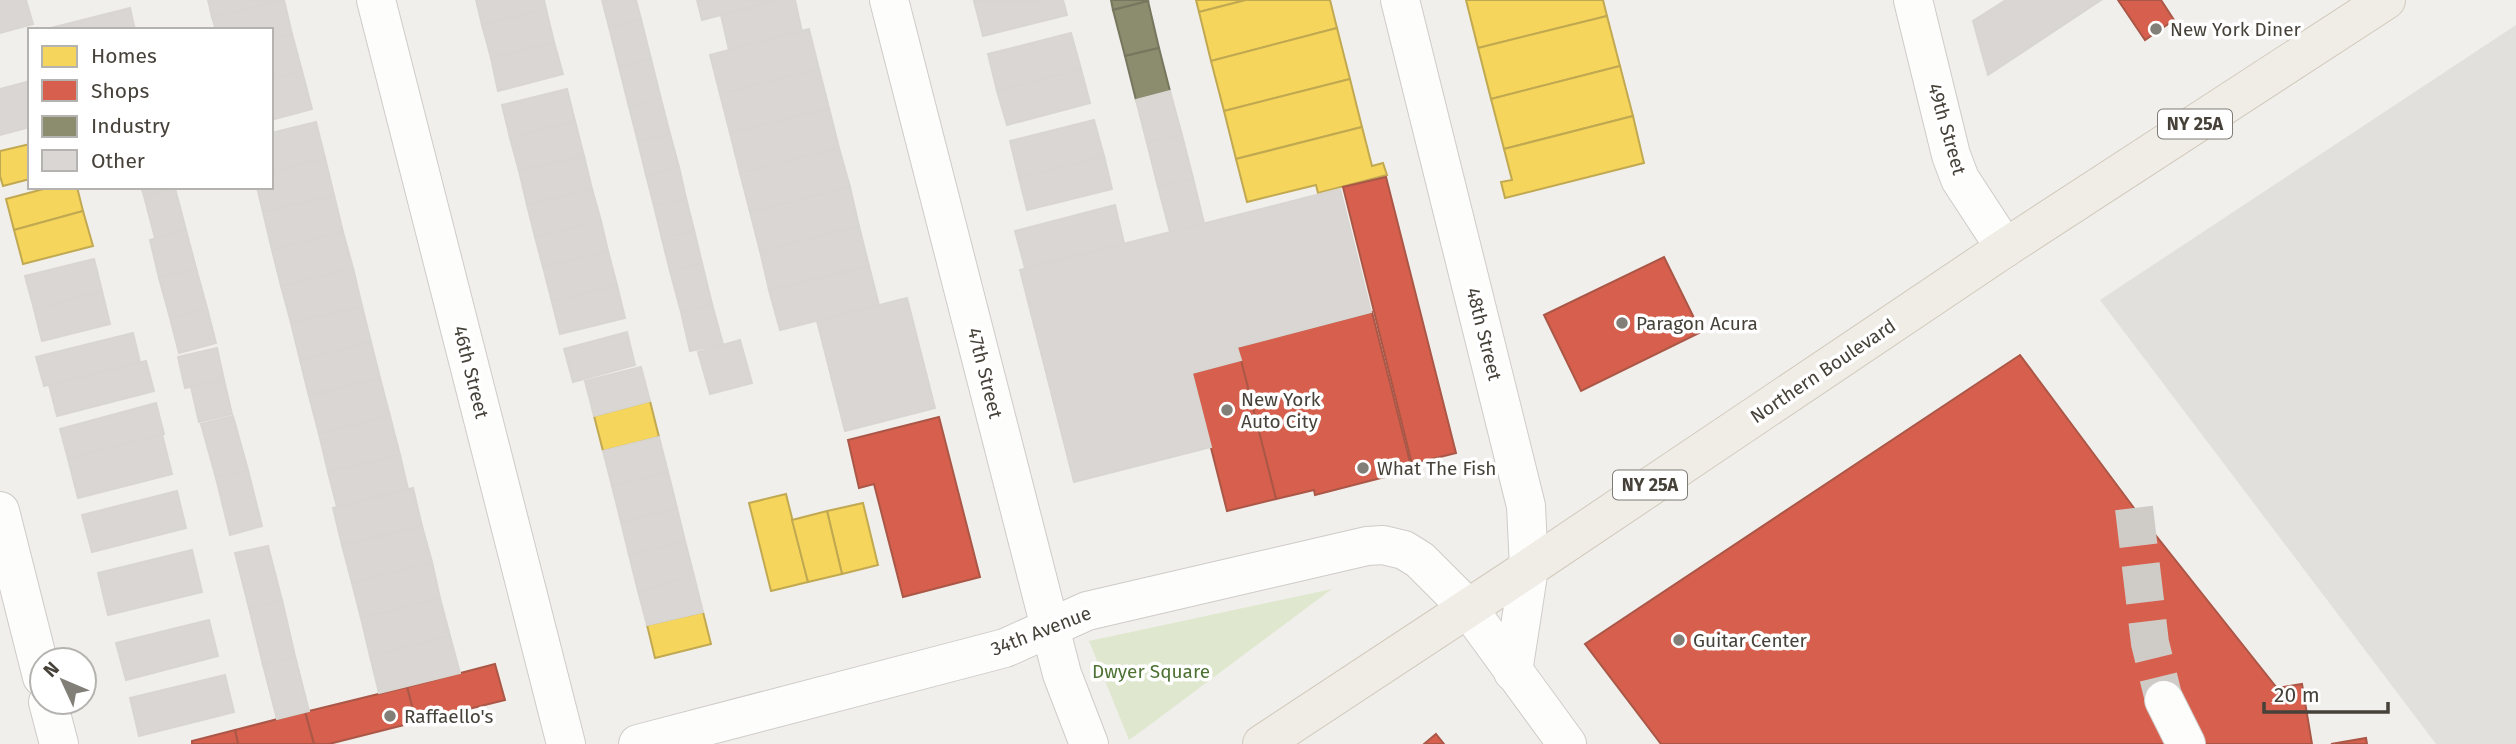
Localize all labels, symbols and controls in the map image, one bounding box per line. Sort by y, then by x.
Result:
place label: New York Diner [2170,18,2302,41]
marker: New York Diner [2148,21,2164,37]
legend [28,28,273,189]
text: Homes [91,43,157,69]
text: Shops [91,78,149,104]
street label: 49th Street [1923,81,1971,178]
road number: NY 25A [2158,110,2232,139]
text: Industry [91,113,171,139]
text: Other [91,148,145,174]
street label: 48th Street [1461,285,1507,383]
place label: Paragon Acura [1636,312,1758,335]
street label: Northern Boulevard [1746,314,1900,428]
marker: Paragon Acura [1614,315,1630,331]
street label: 46th Street [448,323,494,421]
street label: 47th Street [963,325,1007,421]
place label: New York Auto City [1241,388,1321,433]
marker: New York Auto City [1219,402,1235,418]
place label: What The Fish [1377,457,1496,480]
marker: What The Fish [1355,460,1371,476]
road number: NY 25A [1613,471,1687,500]
street label: 34th Avenue [988,601,1094,661]
place label: Guitar Center [1693,629,1808,652]
marker: Guitar Center [1671,632,1687,648]
north arrow [28,646,98,716]
text: N [38,657,64,682]
park label: Dwyer Square [1092,660,1210,683]
scale bar [2264,670,2388,714]
text: 20 m [2274,682,2320,708]
place label: Raffaello's [404,705,494,728]
marker: Raffaello's [382,708,398,724]

